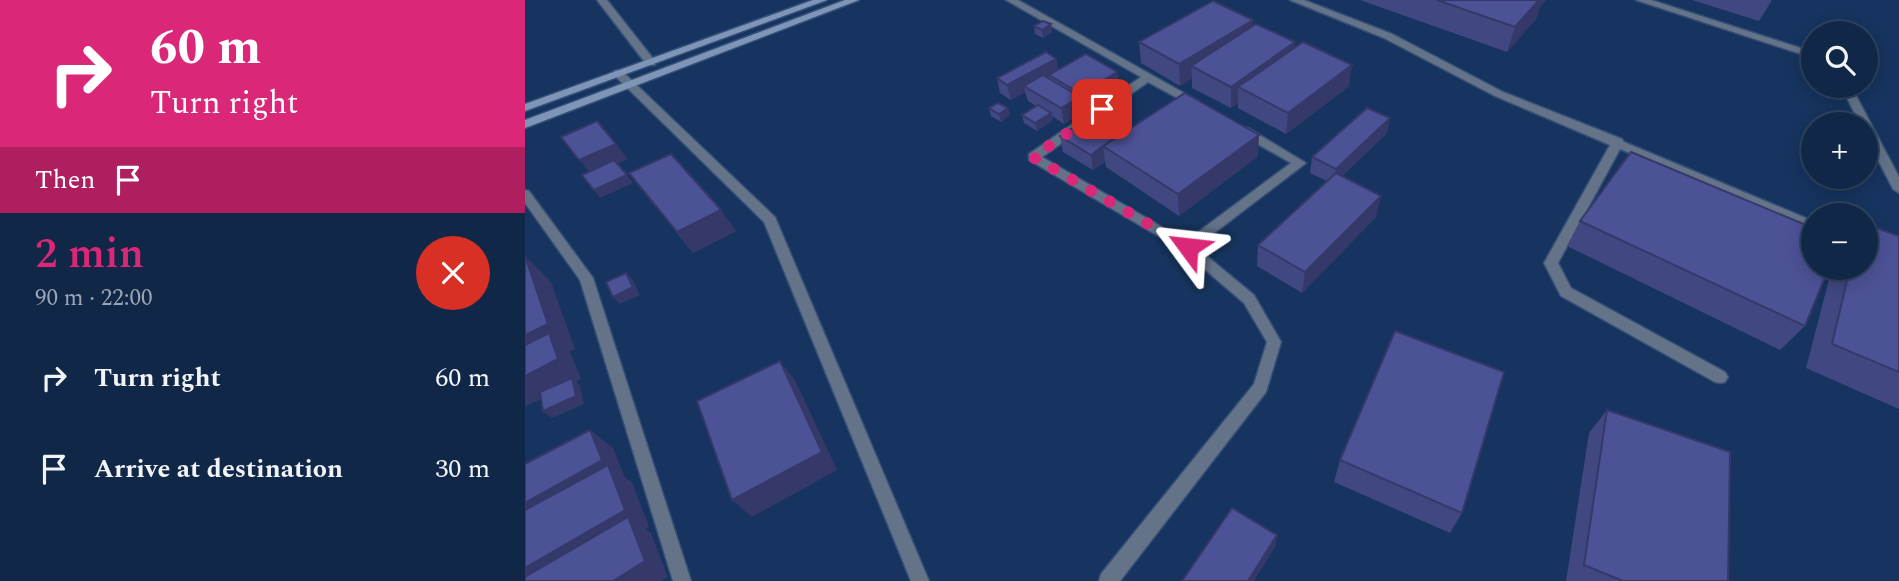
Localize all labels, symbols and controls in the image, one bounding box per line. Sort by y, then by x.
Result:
text: 60 m [150,11,261,86]
map controls [1801,21,1878,280]
button: search [1801,21,1878,98]
icon: right [35,28,126,119]
text: Turn right [150,79,298,128]
pin [1072,79,1132,139]
icon: arrive [1083,90,1121,128]
button: + [1801,112,1878,189]
text: Then [35,160,95,200]
icon: arrive [109,161,147,199]
button: − [1801,203,1878,280]
position arrow [1151,210,1225,284]
text: 2 min [35,223,144,286]
button: close [416,236,490,310]
text: 90 m · 22:00 [35,281,153,316]
text: Turn right [94,358,221,398]
text: 60 m [435,358,490,398]
icon: right [35,359,73,397]
text: Arrive at destination [94,449,343,489]
text: 30 m [435,449,490,489]
icon: arrive [35,450,73,488]

